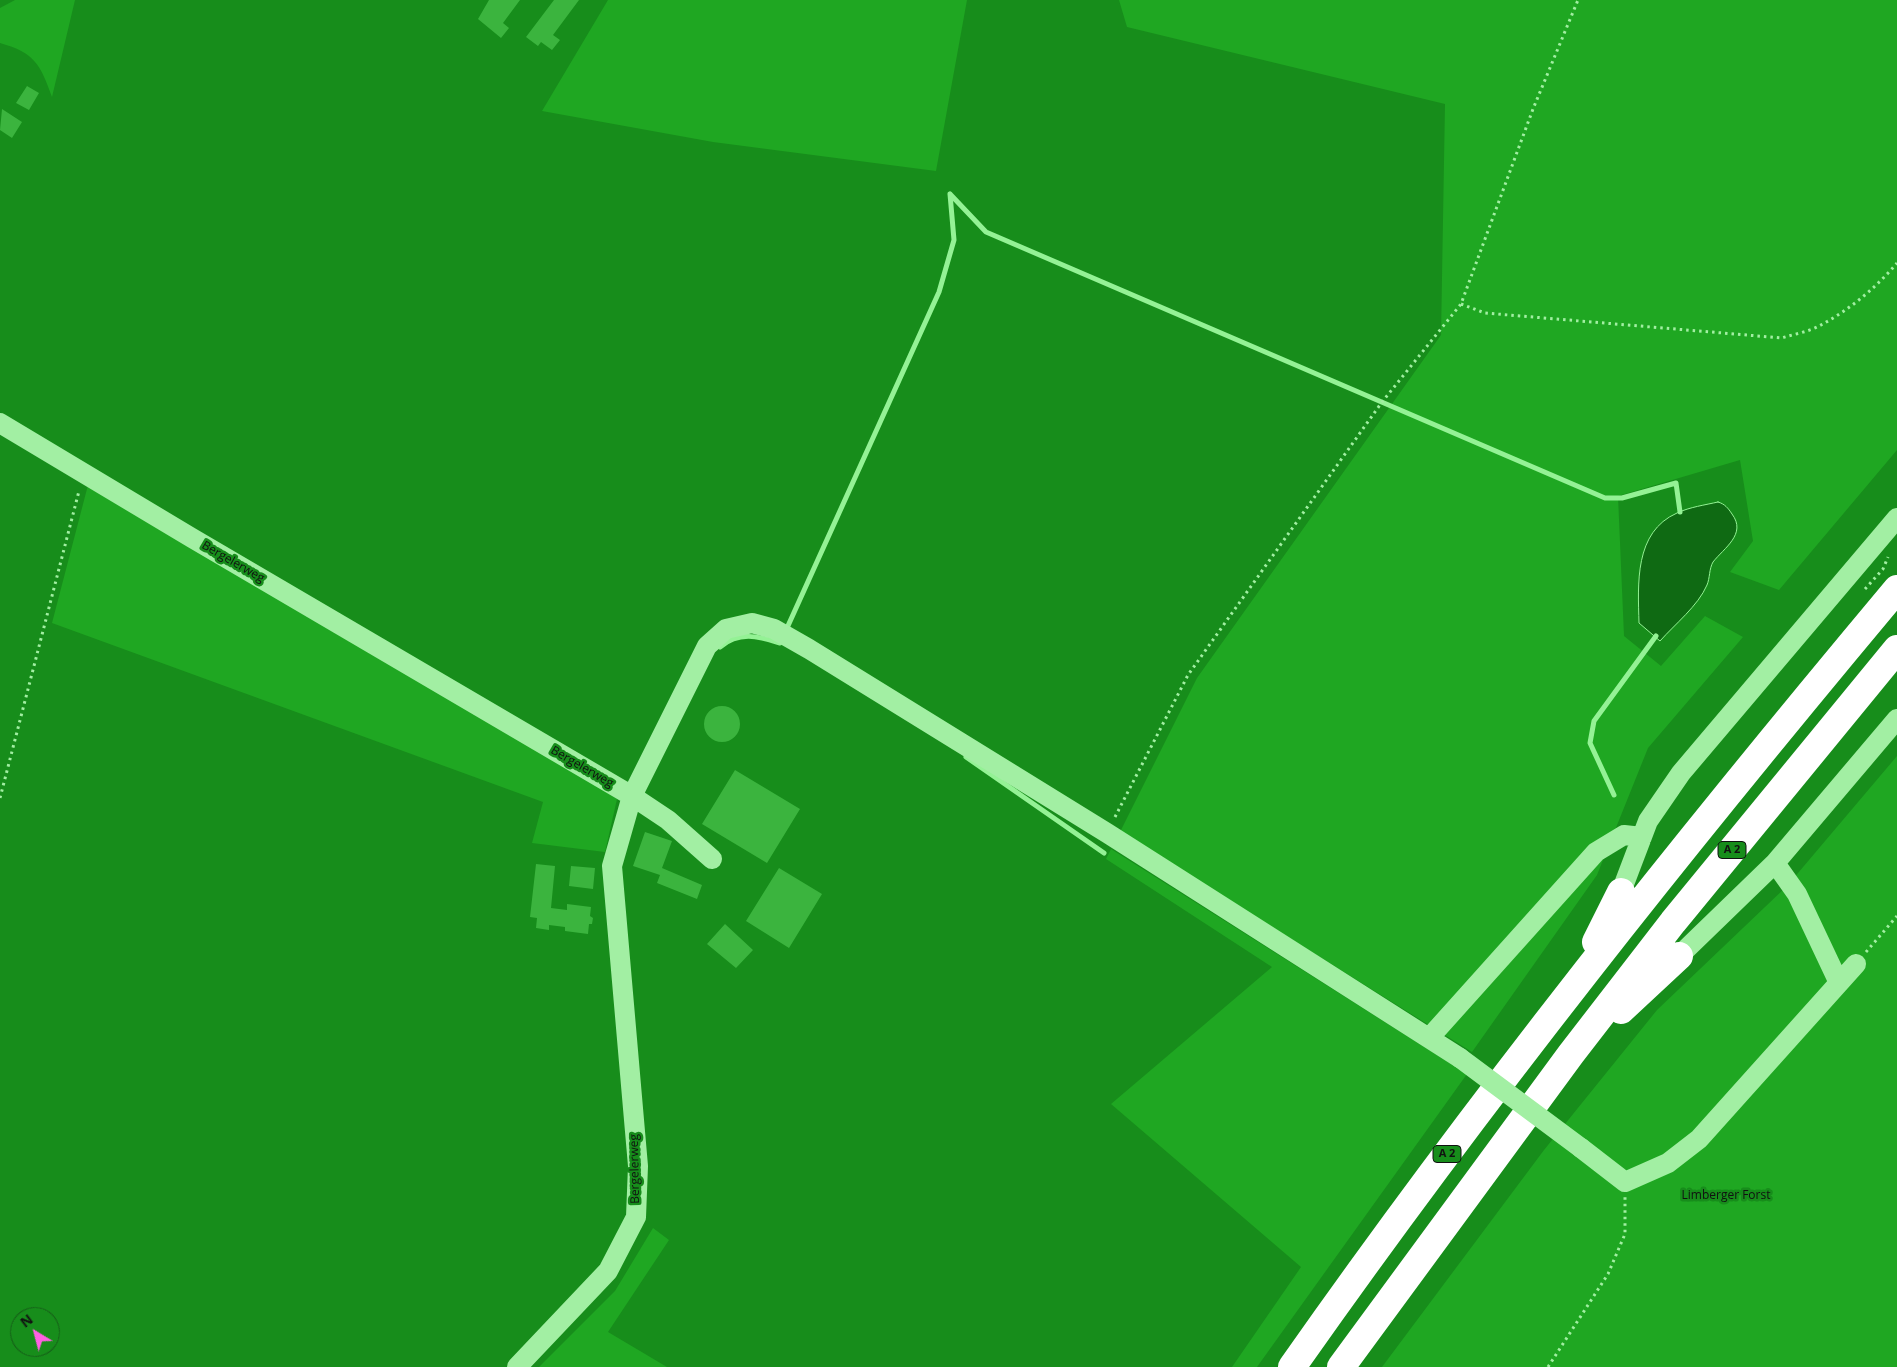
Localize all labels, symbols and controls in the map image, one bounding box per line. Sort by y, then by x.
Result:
street label: Bergelerweg [199,538,267,586]
street label: Bergelerweg [548,743,616,791]
road number: A 2 [1718,842,1746,858]
street label: Bergelerweg [627,1134,643,1204]
road number: A 2 [1433,1146,1461,1162]
park label: Limberger Forst [1682,1189,1770,1203]
north arrow [10,1307,60,1357]
text: N [16,1309,37,1331]

